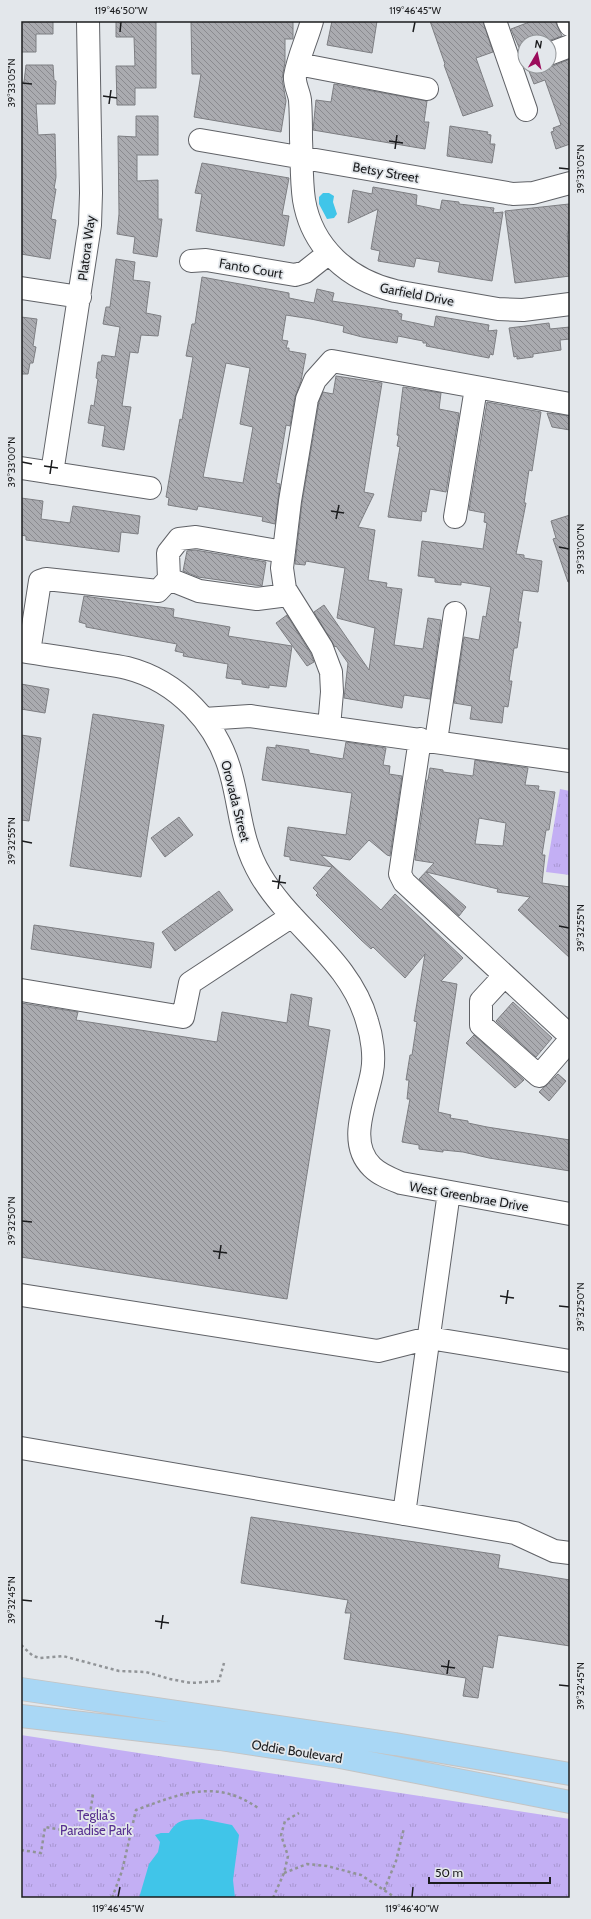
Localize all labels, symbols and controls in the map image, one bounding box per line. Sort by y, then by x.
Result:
text: 119°46'50"W [94,4,148,17]
text: 119°46'45"W [389,4,441,17]
north arrow [517,34,557,74]
text: N [534,37,544,52]
text: 39°33'05"N [5,58,18,108]
text: 39°33'05"N [574,144,587,194]
street label: Betsy Street [352,158,421,186]
street label: Platora Way [74,214,98,282]
street label: Fanto Court [218,255,285,282]
street label: Garfield Drive [379,279,456,309]
text: 39°33'00"N [5,437,18,487]
text: 39°33'00"N [574,524,587,574]
street label: Orovada Street [218,759,254,844]
text: 39°32'55"N [5,817,18,865]
text: 39°32'55"N [574,904,587,952]
street label: West Greenbrae Drive [408,1178,530,1214]
text: 39°32'50"N [5,1196,18,1246]
text: 39°32'50"N [574,1282,587,1332]
text: 39°32'45"N [5,1576,18,1624]
text: 39°32'45"N [574,1662,587,1710]
street label: Oddie Boulevard [250,1736,344,1766]
park label: Teglia's Paradise Park [60,1807,132,1838]
scale bar [429,1859,550,1885]
text: 50 m [435,1865,463,1880]
text: 119°46'45"W [92,1902,144,1915]
text: 119°46'40"W [385,1902,439,1915]

